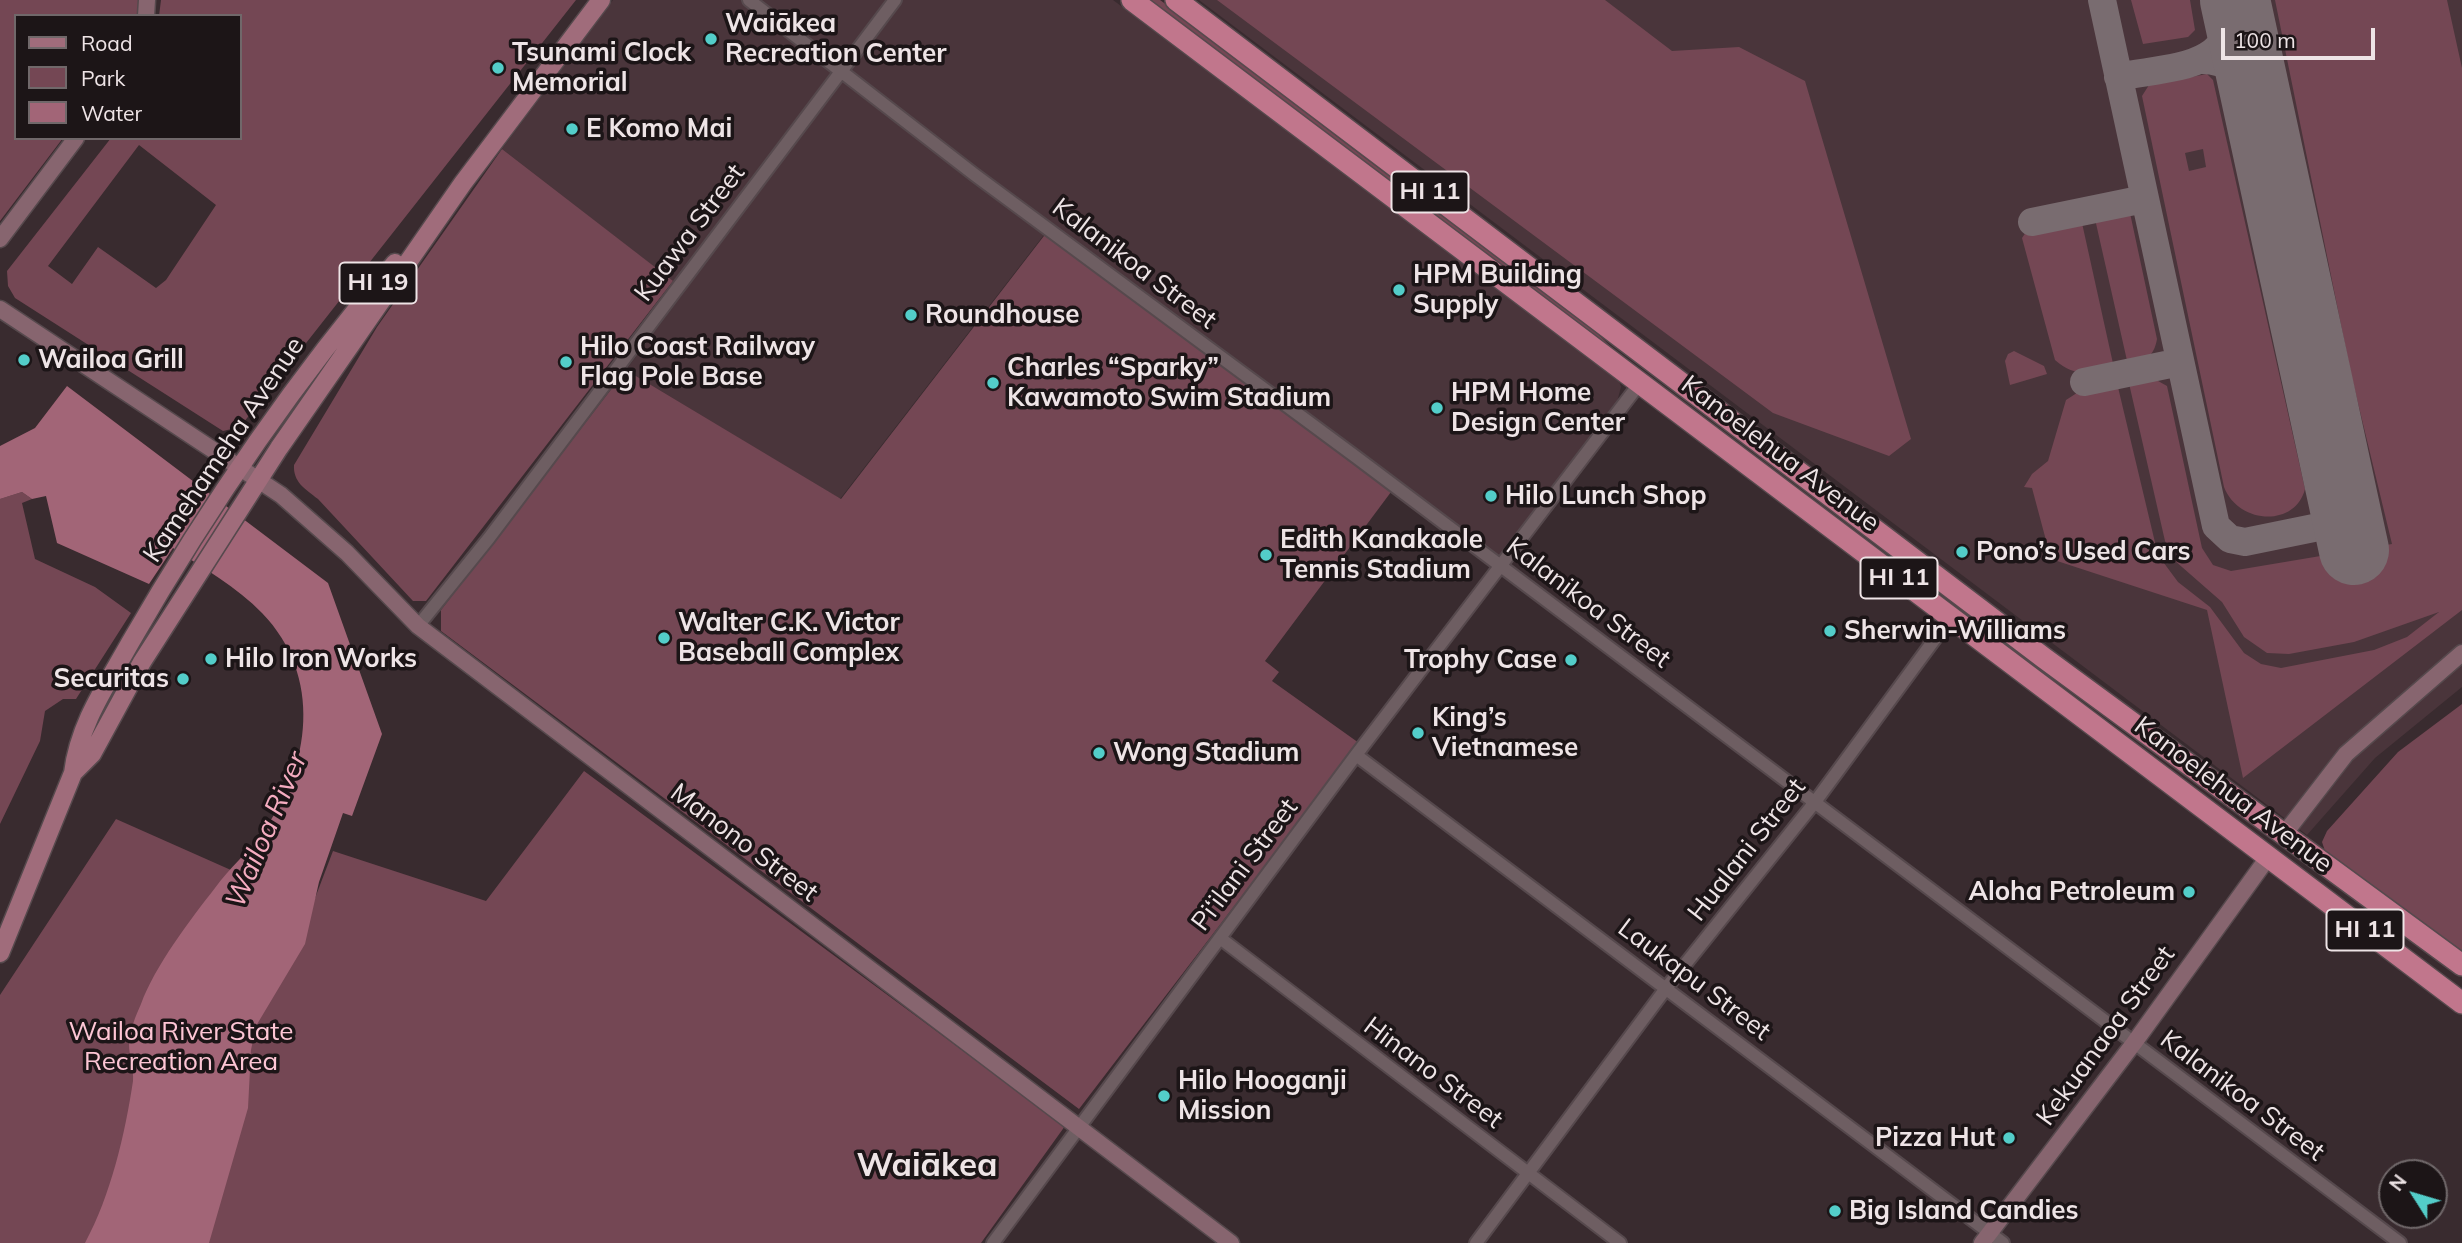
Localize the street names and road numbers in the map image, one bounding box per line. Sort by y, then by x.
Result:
street label: Kuawa Street [628,158,752,308]
road number: HI 11 [1392,172,1468,212]
street label: Kalanikoa Street [1046,192,1222,336]
road number: HI 19 [340,262,416,304]
street label: Kamehameha Avenue [137,331,311,569]
street label: Kanoelehua Avenue [1675,369,1885,539]
street label: Kalanikoa Street [1500,531,1676,675]
road number: HI 11 [1860,558,1938,598]
street label: Kanoelehua Avenue [2128,710,2338,880]
street label: Hualani Street [1682,772,1812,928]
street label: Manono Street [664,777,824,909]
street label: Pi‘ilani Street [1185,793,1305,937]
road number: HI 11 [2326,910,2404,950]
street label: Laukapu Street [1612,912,1776,1048]
street label: Kekuanaoa Street [2030,940,2182,1132]
street label: Hinano Street [1357,1011,1509,1135]
street label: Kalanikoa Street [2154,1024,2330,1168]

